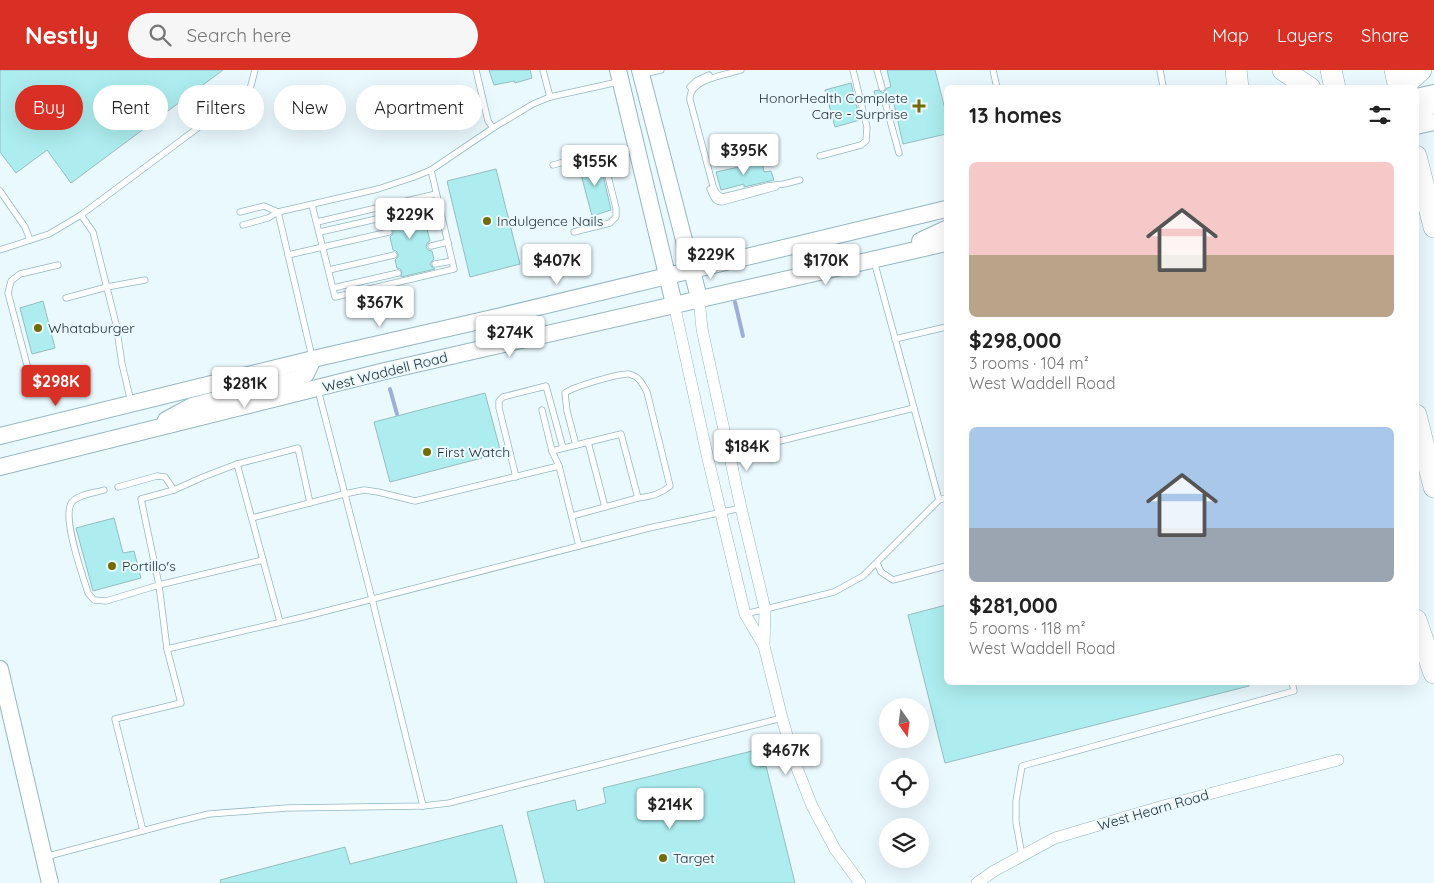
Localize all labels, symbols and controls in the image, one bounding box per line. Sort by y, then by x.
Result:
search box [128,13,478,58]
text: Nestly [25,20,98,50]
icon: search [146,21,174,49]
text: Search here [186,23,291,47]
text: Map [1212,24,1249,47]
text: Layers [1277,24,1333,47]
text: Share [1361,24,1409,47]
chip: Buy [15,85,83,130]
chip: Rent [93,85,168,130]
chip: Filters [178,85,264,130]
chip: New [274,85,346,130]
chip: Apartment [356,85,482,130]
place label: HonorHealth Complete Care - Surprise [759,89,908,123]
marker: HonorHealth Complete Care - Surprise [912,99,926,113]
icon: filters [1366,101,1394,129]
text: 13 homes [969,102,1062,128]
pin: $395K [709,134,779,176]
text: $395K [721,140,767,160]
pin: $155K [560,144,630,187]
text: $155K [573,151,617,171]
icon: home [1137,195,1227,285]
pin: $229K [375,198,445,240]
text: $229K [386,204,434,224]
place label: Indulgence Nails [497,212,603,230]
marker: Indulgence Nails [481,215,493,227]
pin: $229K [676,238,746,280]
pin: $407K [522,244,592,286]
text: $229K [687,244,735,264]
pin: $170K [791,244,861,286]
text: $407K [533,250,581,270]
text: $170K [804,250,848,270]
pin: $367K [345,286,415,328]
text: $367K [357,292,403,312]
pin: $274K [475,316,545,358]
place label: Whataburger [48,319,135,337]
marker: Whataburger [32,322,44,334]
text: $274K [487,322,533,342]
text: $298,000 [969,327,1061,353]
street label: West Waddell Road [321,348,449,396]
text: 3 rooms · 104 m² [969,353,1089,373]
pin: $298K [21,364,91,407]
pin: $281K [210,366,280,409]
text: $298K [33,371,80,391]
text: $281K [223,373,267,393]
text: West Waddell Road [969,373,1115,393]
pin: $184K [712,430,782,472]
text: $184K [725,436,769,456]
place label: First Watch [437,443,510,461]
marker: First Watch [421,446,433,458]
icon: home [1137,460,1227,550]
place label: Portillo's [122,557,176,575]
marker: Portillo's [106,560,118,572]
text: $281,000 [969,592,1058,618]
text: 5 rooms · 118 m² [969,618,1086,638]
text: West Waddell Road [969,638,1115,658]
north arrow [879,698,929,748]
map controls [879,698,929,868]
pin: $467K [751,734,821,776]
text: $467K [762,740,810,760]
button: locate [879,758,929,808]
street label: West Hearn Road [1095,786,1211,834]
pin: $214K [635,788,705,830]
text: $214K [648,794,692,814]
button: layers [879,818,929,868]
place label: Target [673,849,715,867]
marker: Target [657,852,669,864]

